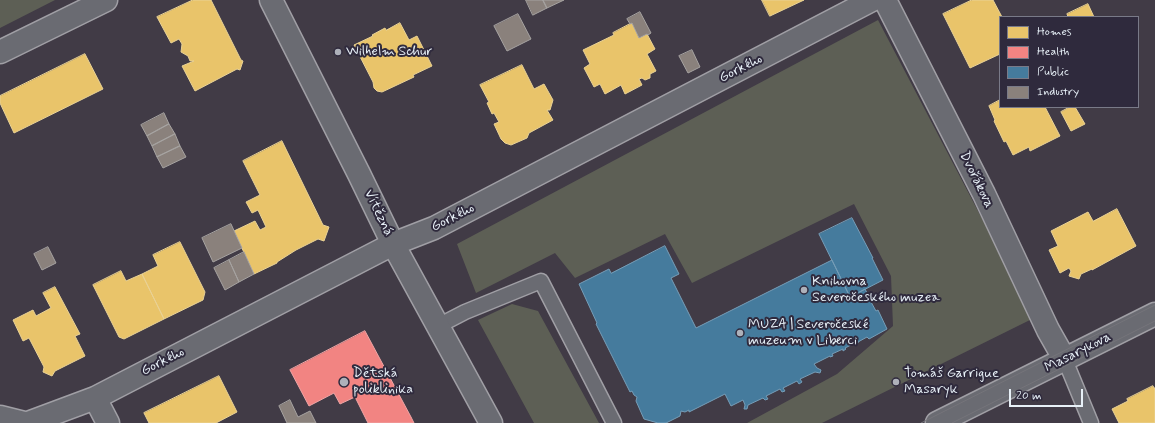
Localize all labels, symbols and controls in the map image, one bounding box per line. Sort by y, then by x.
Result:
legend [999,16,1139,108]
text: Homes [1037,24,1072,40]
place label: Wilhelm Schur [346,44,433,60]
text: Health [1037,44,1069,60]
marker: Wilhelm Schur [333,47,343,57]
street label: Gorkého [716,51,766,87]
text: Public [1037,64,1069,80]
text: Industry [1037,84,1079,100]
street label: Dvořákova [955,149,997,211]
street label: Vítězná [360,187,396,239]
street label: Gorkého [428,200,478,236]
place label: Knihovna Severočeského muzea [812,274,940,306]
marker: Knihovna Severočeského muzea [799,285,809,295]
place label: MUZA | Severočeské muzeum v Liberci [748,317,868,350]
marker: MUZA | Severočeské muzeum v Liberci [735,328,745,338]
street label: Masarykova [1042,329,1114,377]
street label: Gorkého [138,344,188,380]
place label: Dětská poliklinika [353,366,413,398]
place label: Tomáš Garrigue Masaryk [904,366,999,398]
marker: Dětská poliklinika [338,376,350,388]
marker: Tomáš Garrigue Masaryk [891,377,901,387]
scale bar [1011,381,1085,407]
text: 20 m [1016,388,1042,404]

